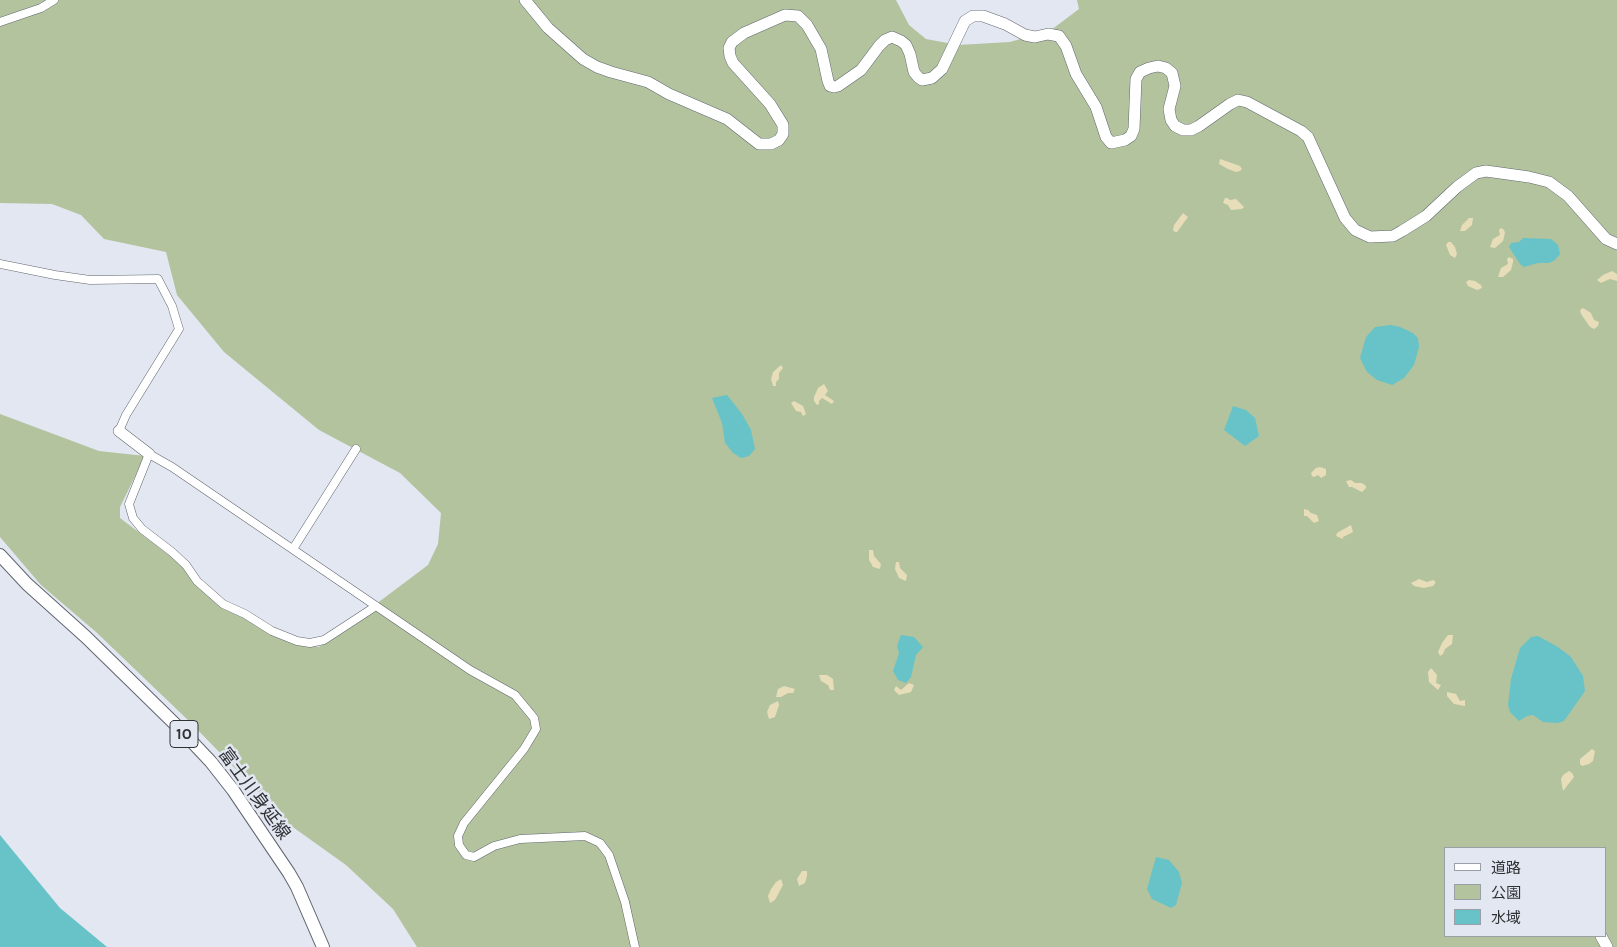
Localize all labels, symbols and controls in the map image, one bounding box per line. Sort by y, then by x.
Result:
road number: 10 [170,721,198,748]
street label: 富士川身延線 [214,744,294,844]
legend [1444,847,1607,937]
text: 道路 [1491,859,1521,877]
text: 公園 [1491,884,1521,902]
text: 水域 [1491,909,1521,927]

